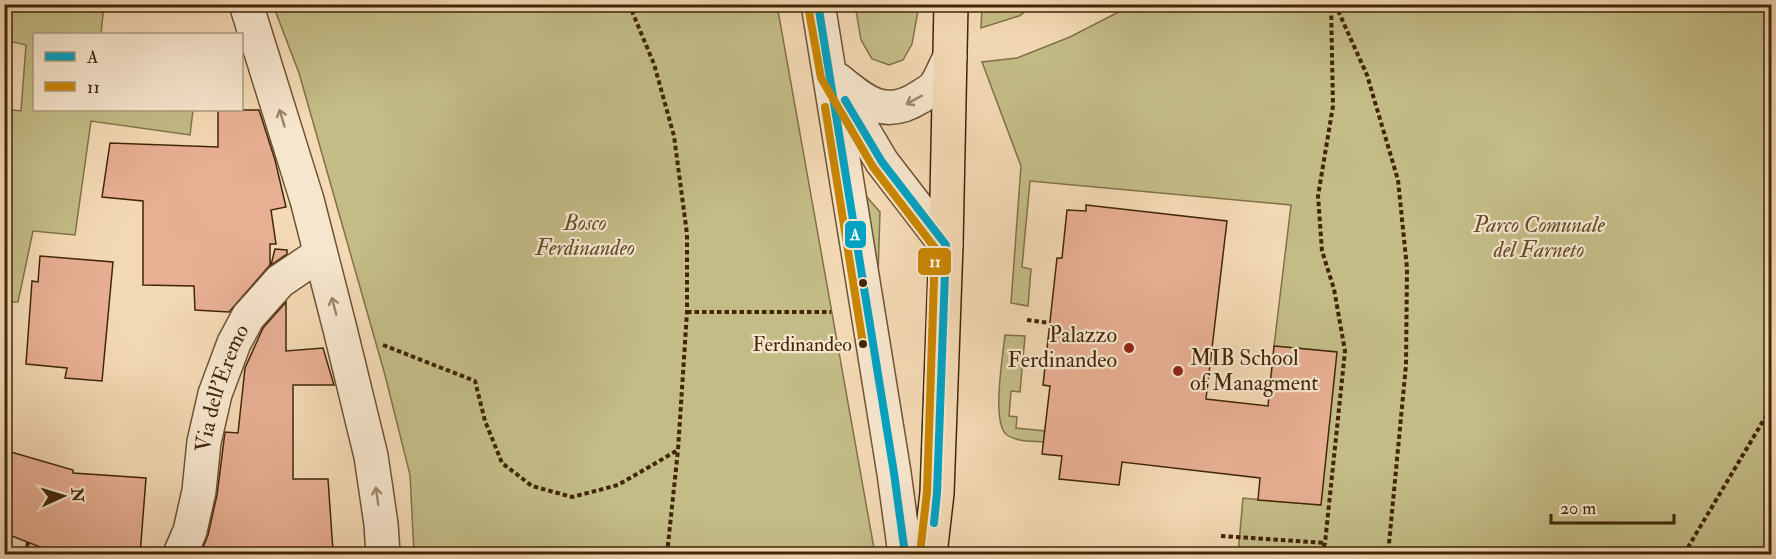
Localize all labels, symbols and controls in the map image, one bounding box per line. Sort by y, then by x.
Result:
legend [33,33,243,111]
text: A [86,46,99,69]
text: 11 [87,76,100,99]
one-way arrow [906,94,923,106]
one-way arrow [276,109,287,128]
park label: Bosco Ferdinandeo [534,209,635,262]
park label: Parco Comunale del Farneto [1472,211,1605,264]
line badge: A [844,220,867,249]
text: A [849,225,861,245]
line badge: 11 [917,247,952,276]
text: 11 [929,252,941,272]
unlabelled marker [857,277,869,289]
one-way arrow [328,297,339,316]
street label: Via dell'Eremo [189,319,256,453]
place label: Palazzo Ferdinandeo [1008,321,1117,374]
place label: Ferdinandeo [752,332,852,357]
marker: Ferdinandeo [857,338,869,350]
marker: Palazzo Ferdinandeo [1122,341,1136,355]
place label: MIB School of Managment [1190,344,1318,397]
marker: MIB School of Managment [1171,364,1185,378]
north arrow [33,466,93,526]
text: N [66,486,87,504]
one-way arrow [372,487,383,507]
scale bar [1551,487,1674,525]
text: 20 m [1560,497,1596,520]

